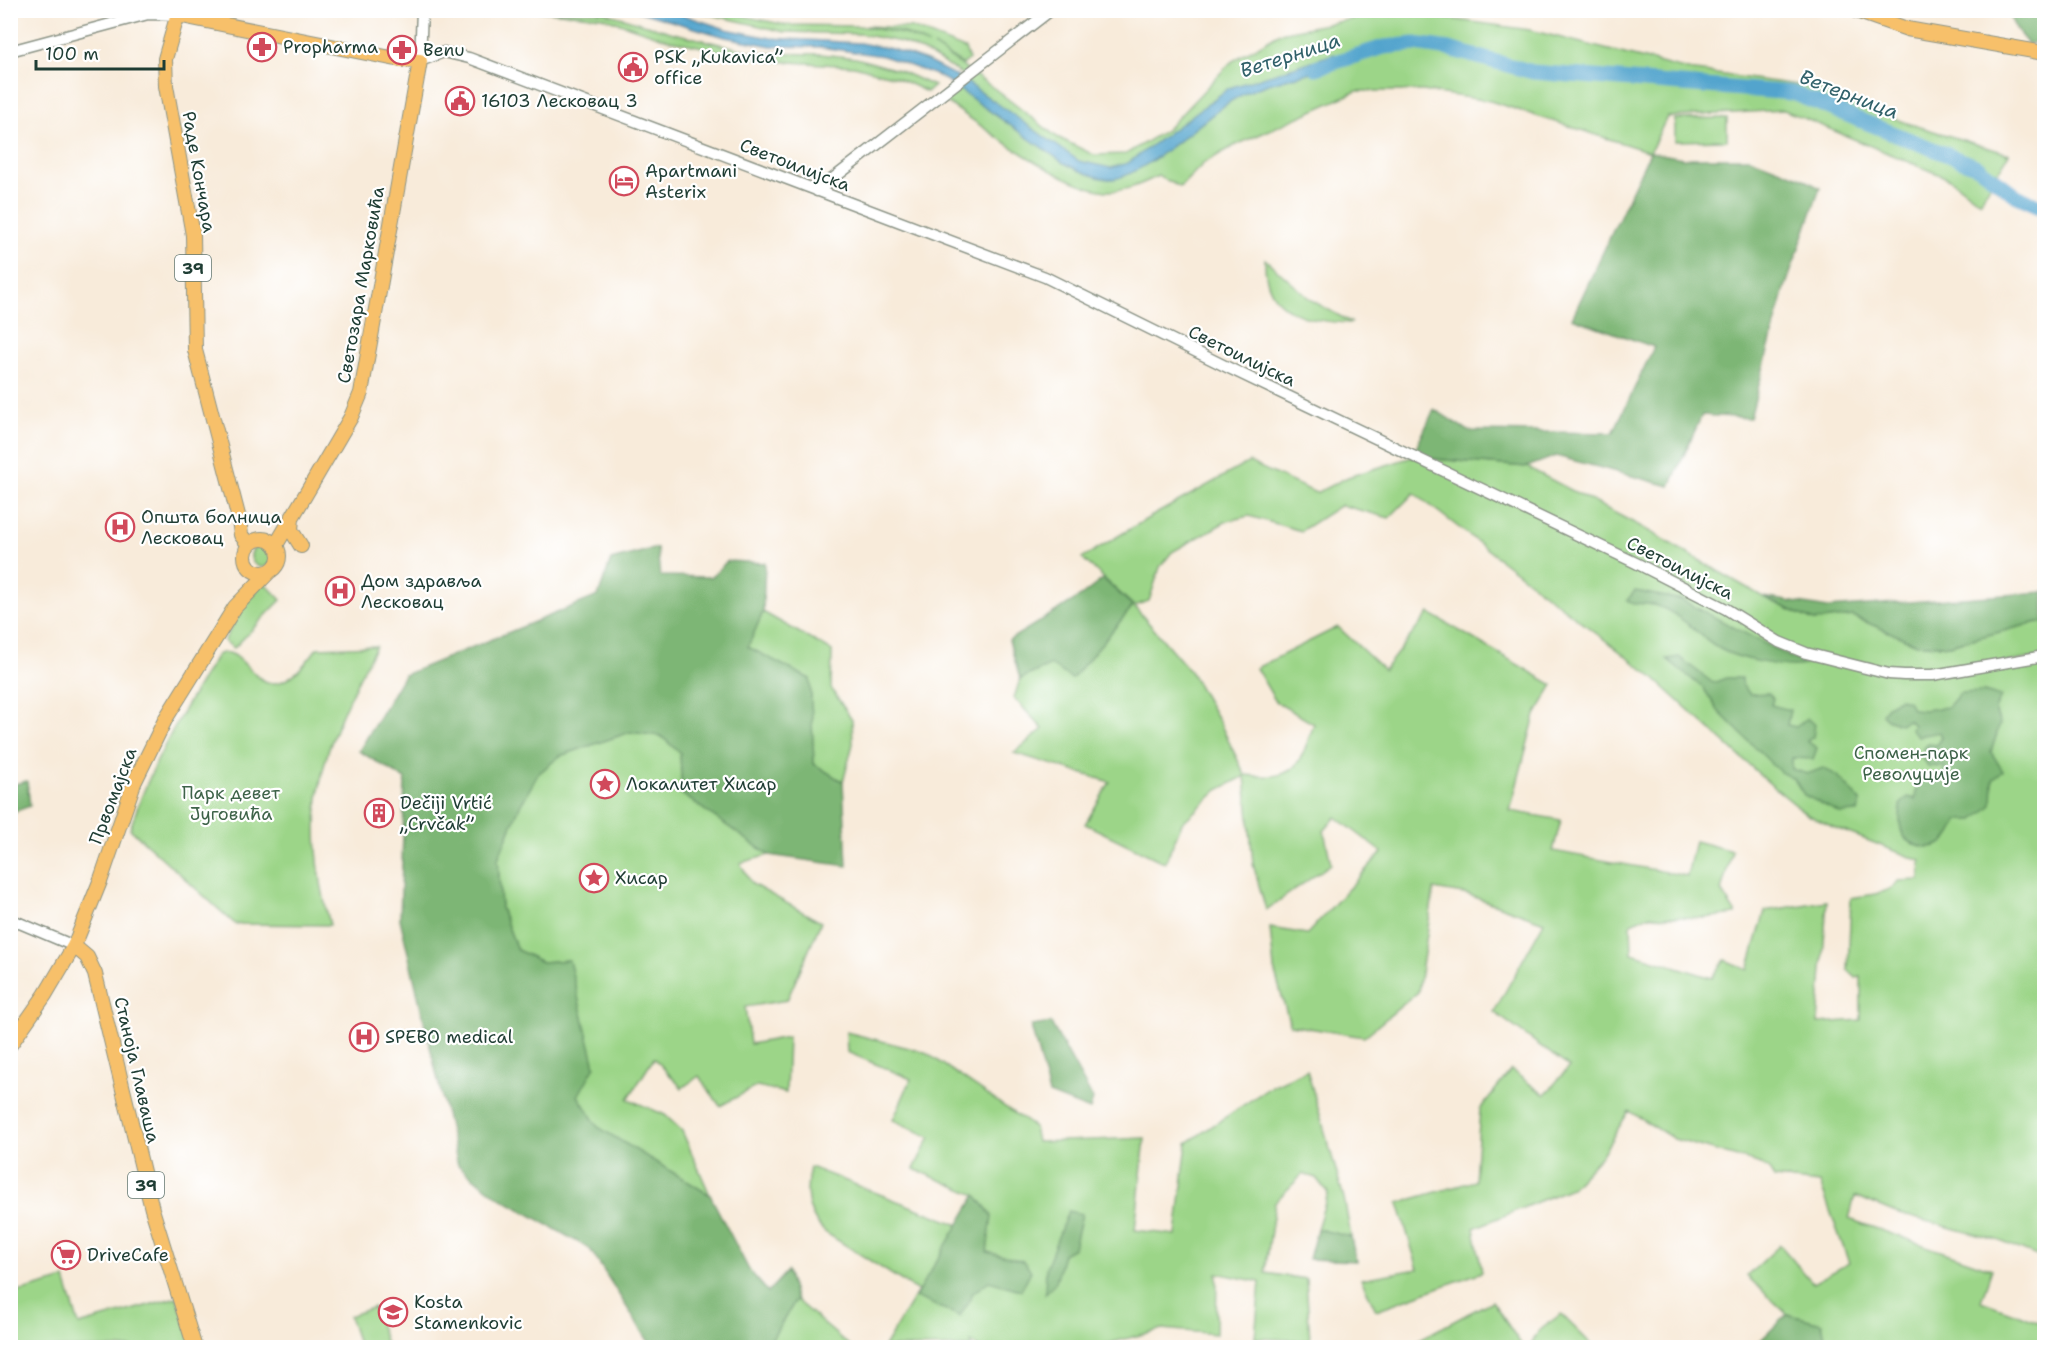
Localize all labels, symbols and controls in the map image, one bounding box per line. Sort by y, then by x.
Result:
water label: Ветерница [1236,27,1344,83]
pharmacy icon: Propharma [246,31,278,63]
scale bar [36,33,164,71]
pharmacy icon: Benu [386,34,418,66]
place label: Propharma [283,35,378,59]
place label: Benu [423,38,465,62]
text: 100 m [45,42,99,66]
place label: PSK „Kukavica” office [654,45,783,90]
public building icon: PSK „Kukavica” office [617,51,649,83]
water label: Ветерница [1796,63,1902,125]
public building icon: 16103 Лесковац 3 [444,85,476,117]
place label: 16103 Лесковац 3 [481,89,638,113]
street label: Раде Кончара [177,109,221,235]
street label: Светоилијска [736,133,854,197]
place label: Apartmani Asterix [645,159,737,204]
hotel icon: Apartmani Asterix [608,165,640,197]
street label: Светозара Марковића [332,185,390,385]
road number: 39 [175,255,211,281]
street label: Светоилијска [1184,320,1300,392]
place label: Општа болница Лесковац [141,505,282,550]
hospital icon: Општа болница Лесковац [104,511,136,543]
street label: Светоилијска [1623,531,1737,605]
place label: Дом здравља Лесковац [361,569,482,614]
hospital icon: Дом здравља Лесковац [324,575,356,607]
park label: Спомен-парк Револуције [1854,741,1969,786]
street label: Првомајска [84,744,142,848]
place icon: Локалитет Хисар [589,768,621,800]
place label: Локалитет Хисар [626,772,777,796]
park label: Парк девет Југовића [182,781,281,826]
place label: Dečiji Vrtić „Crvčak” [399,791,492,836]
building icon: Dečiji Vrtić „Crvčak” [363,797,395,829]
place icon: Хисар [578,862,610,894]
place label: Хисар [615,866,668,890]
street label: Станоја Главаша [109,995,165,1145]
hospital icon: SPEBO medical [348,1021,380,1053]
place label: SPEBO medical [385,1025,514,1049]
road number: 39 [128,1172,164,1198]
supermarket icon: DriveCafe [50,1239,82,1271]
place label: DriveCafe [87,1243,169,1267]
place label: Kosta Stamenkovic [414,1290,523,1335]
school or university icon: Kosta Stamenkovic [377,1296,409,1328]

